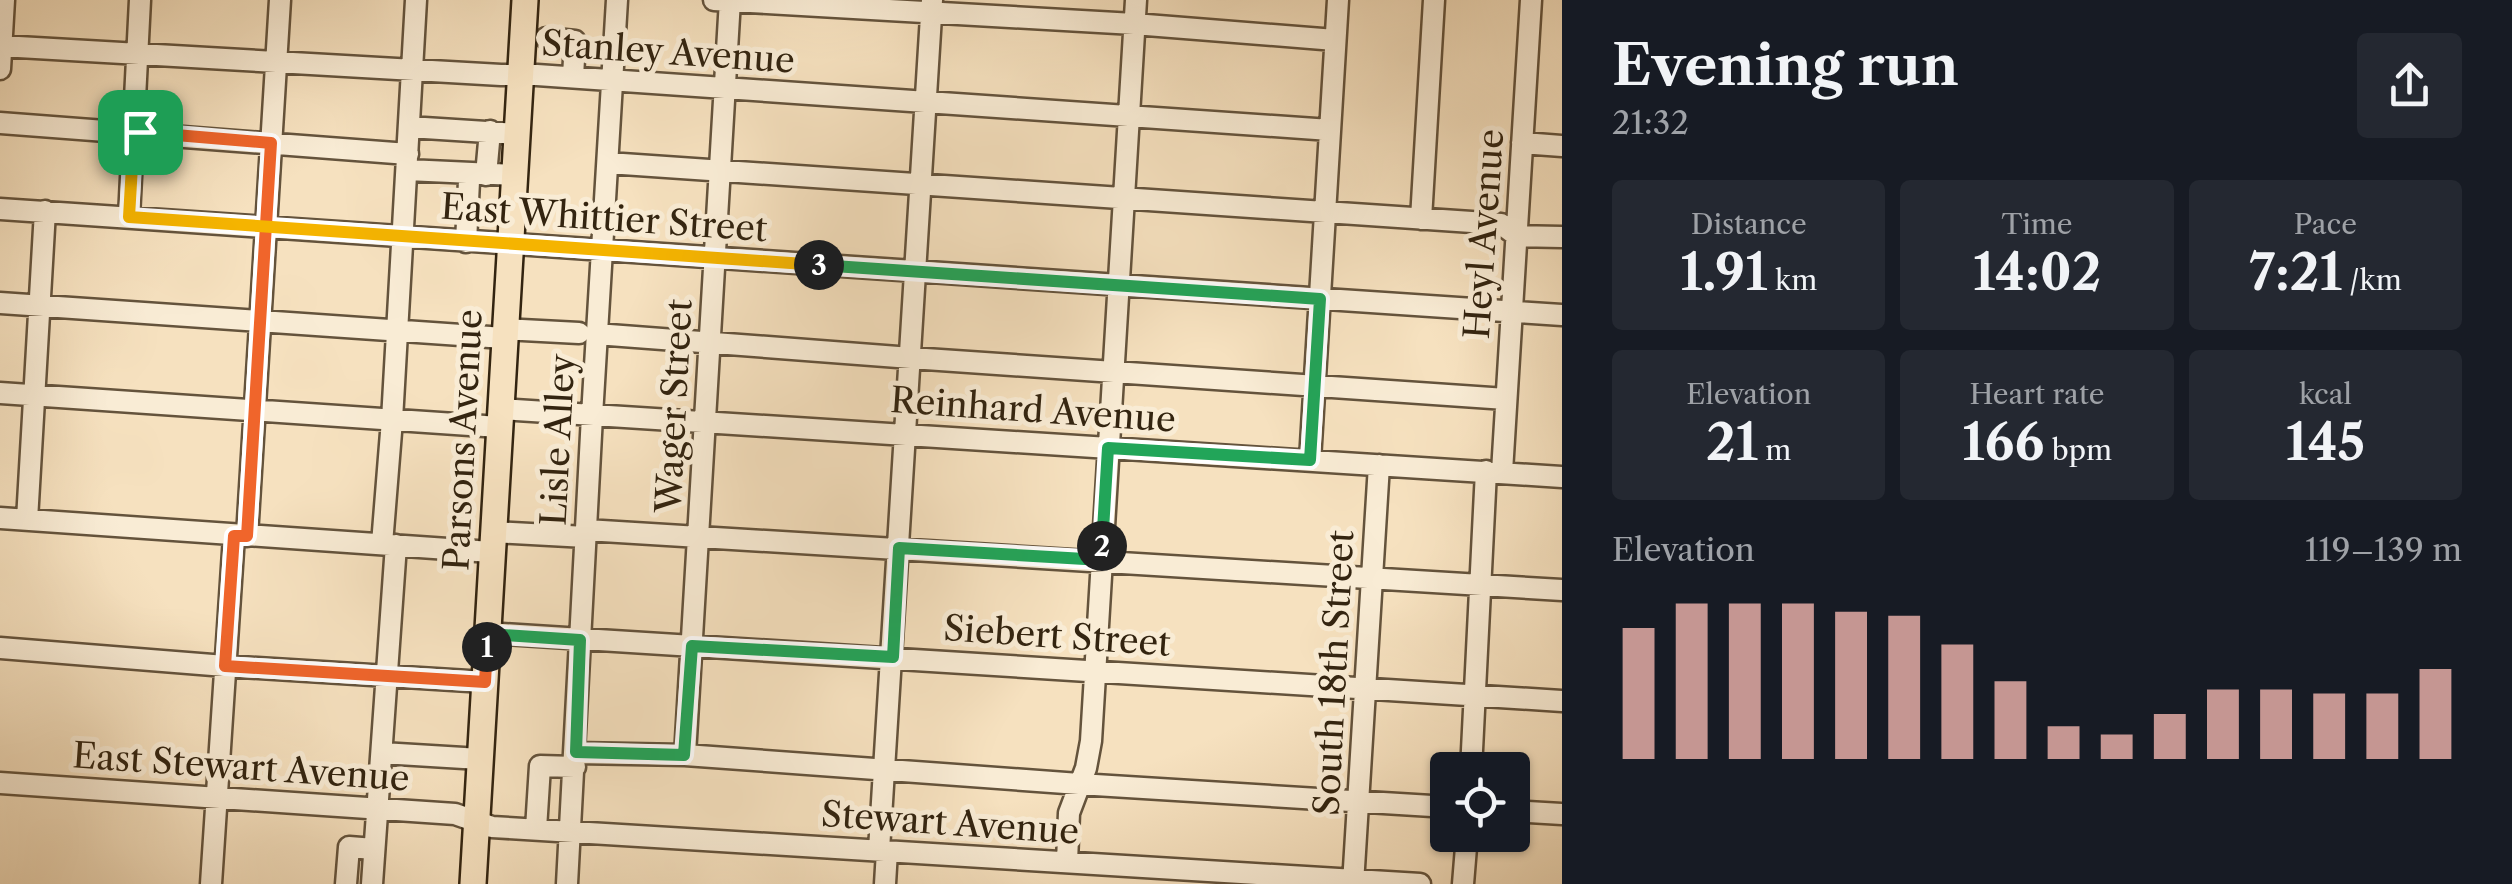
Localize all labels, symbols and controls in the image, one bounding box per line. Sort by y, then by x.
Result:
street label: Stanley Avenue [540,21,796,82]
text: Evening run [1612,32,1959,99]
button: share [2357,33,2462,138]
pin [98,90,183,175]
text: 21:32 [1612,103,1689,142]
icon: arrive [113,105,168,160]
street label: Heyl Avenue [1455,128,1512,340]
street label: East Whittier Street [439,185,769,250]
text: Distance [1691,207,1807,241]
text: Time [2002,207,2072,241]
text: Pace [2294,207,2357,241]
pin: 3 [794,240,844,290]
text: 1.91 [1680,241,1768,303]
text: 14:02 [1973,241,2101,303]
text: 7:21 [2249,241,2342,303]
text: 3 [811,248,827,282]
text: km [1768,263,1817,297]
text: /km [2342,263,2402,297]
street label: Wager Street [646,297,701,515]
street label: Parsons Avenue [434,308,491,572]
street label: Lisle Alley [532,353,583,527]
text: Elevation [1686,377,1811,411]
text: Heart rate [1970,377,2104,411]
text: kcal [2299,377,2352,411]
street label: Reinhard Avenue [889,378,1177,441]
text: 21 [1706,411,1758,473]
text: 166 [1962,411,2044,473]
text: 145 [2285,411,2365,473]
text: m [1758,433,1791,467]
text: bpm [2044,433,2112,467]
pin: 2 [1077,521,1127,571]
text: 2 [1094,529,1110,563]
street label: South 18th Street [1305,529,1362,817]
text: Elevation [1612,530,1755,569]
text: 119–139 m [2305,530,2462,569]
street label: Siebert Street [942,606,1173,665]
pin: 1 [462,622,512,672]
text: 1 [481,630,493,664]
street label: East Stewart Avenue [71,733,411,800]
map controls [1430,752,1530,852]
button: locate [1430,752,1530,852]
street label: Stewart Avenue [820,792,1080,853]

